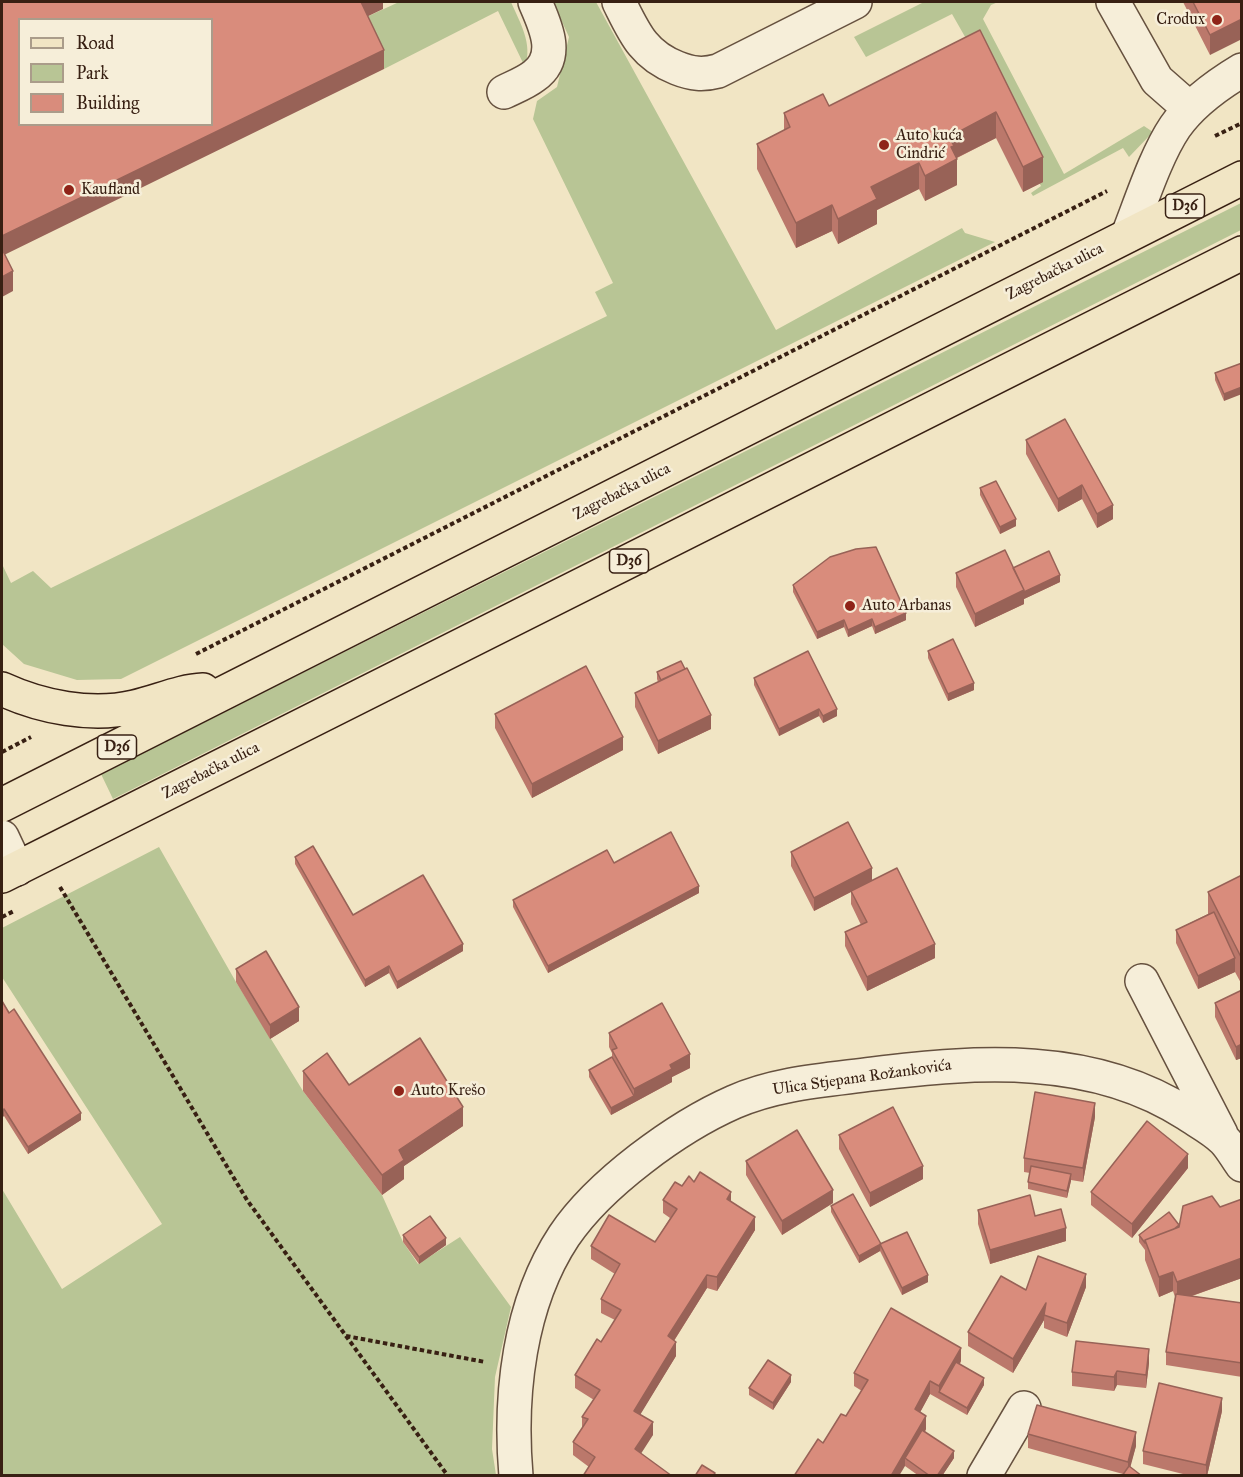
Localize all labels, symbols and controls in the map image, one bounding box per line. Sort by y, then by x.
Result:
place label: Crodux [1156,10,1205,30]
marker: Crodux [1210,13,1224,27]
legend [18,18,213,126]
text: Road [76,32,114,54]
text: Park [76,62,109,84]
text: Building [76,92,139,114]
place label: Auto kuća Cindrić [896,126,962,164]
marker: Auto kuća Cindrić [877,138,891,152]
place label: Kaufland [81,180,140,200]
marker: Kaufland [62,183,76,197]
road number: D36 [1166,194,1204,218]
street label: Zagrebačka ulica [1003,239,1107,305]
street label: Zagrebačka ulica [570,459,674,525]
road number: D36 [610,549,648,573]
place label: Auto Arbanas [862,596,951,616]
marker: Auto Arbanas [843,599,857,613]
road number: D36 [98,735,136,759]
street label: Zagrebačka ulica [159,738,263,804]
street label: Ulica Stjepana Rožankovića [771,1056,953,1100]
place label: Auto Krešo [411,1081,485,1101]
marker: Auto Krešo [392,1084,406,1098]

